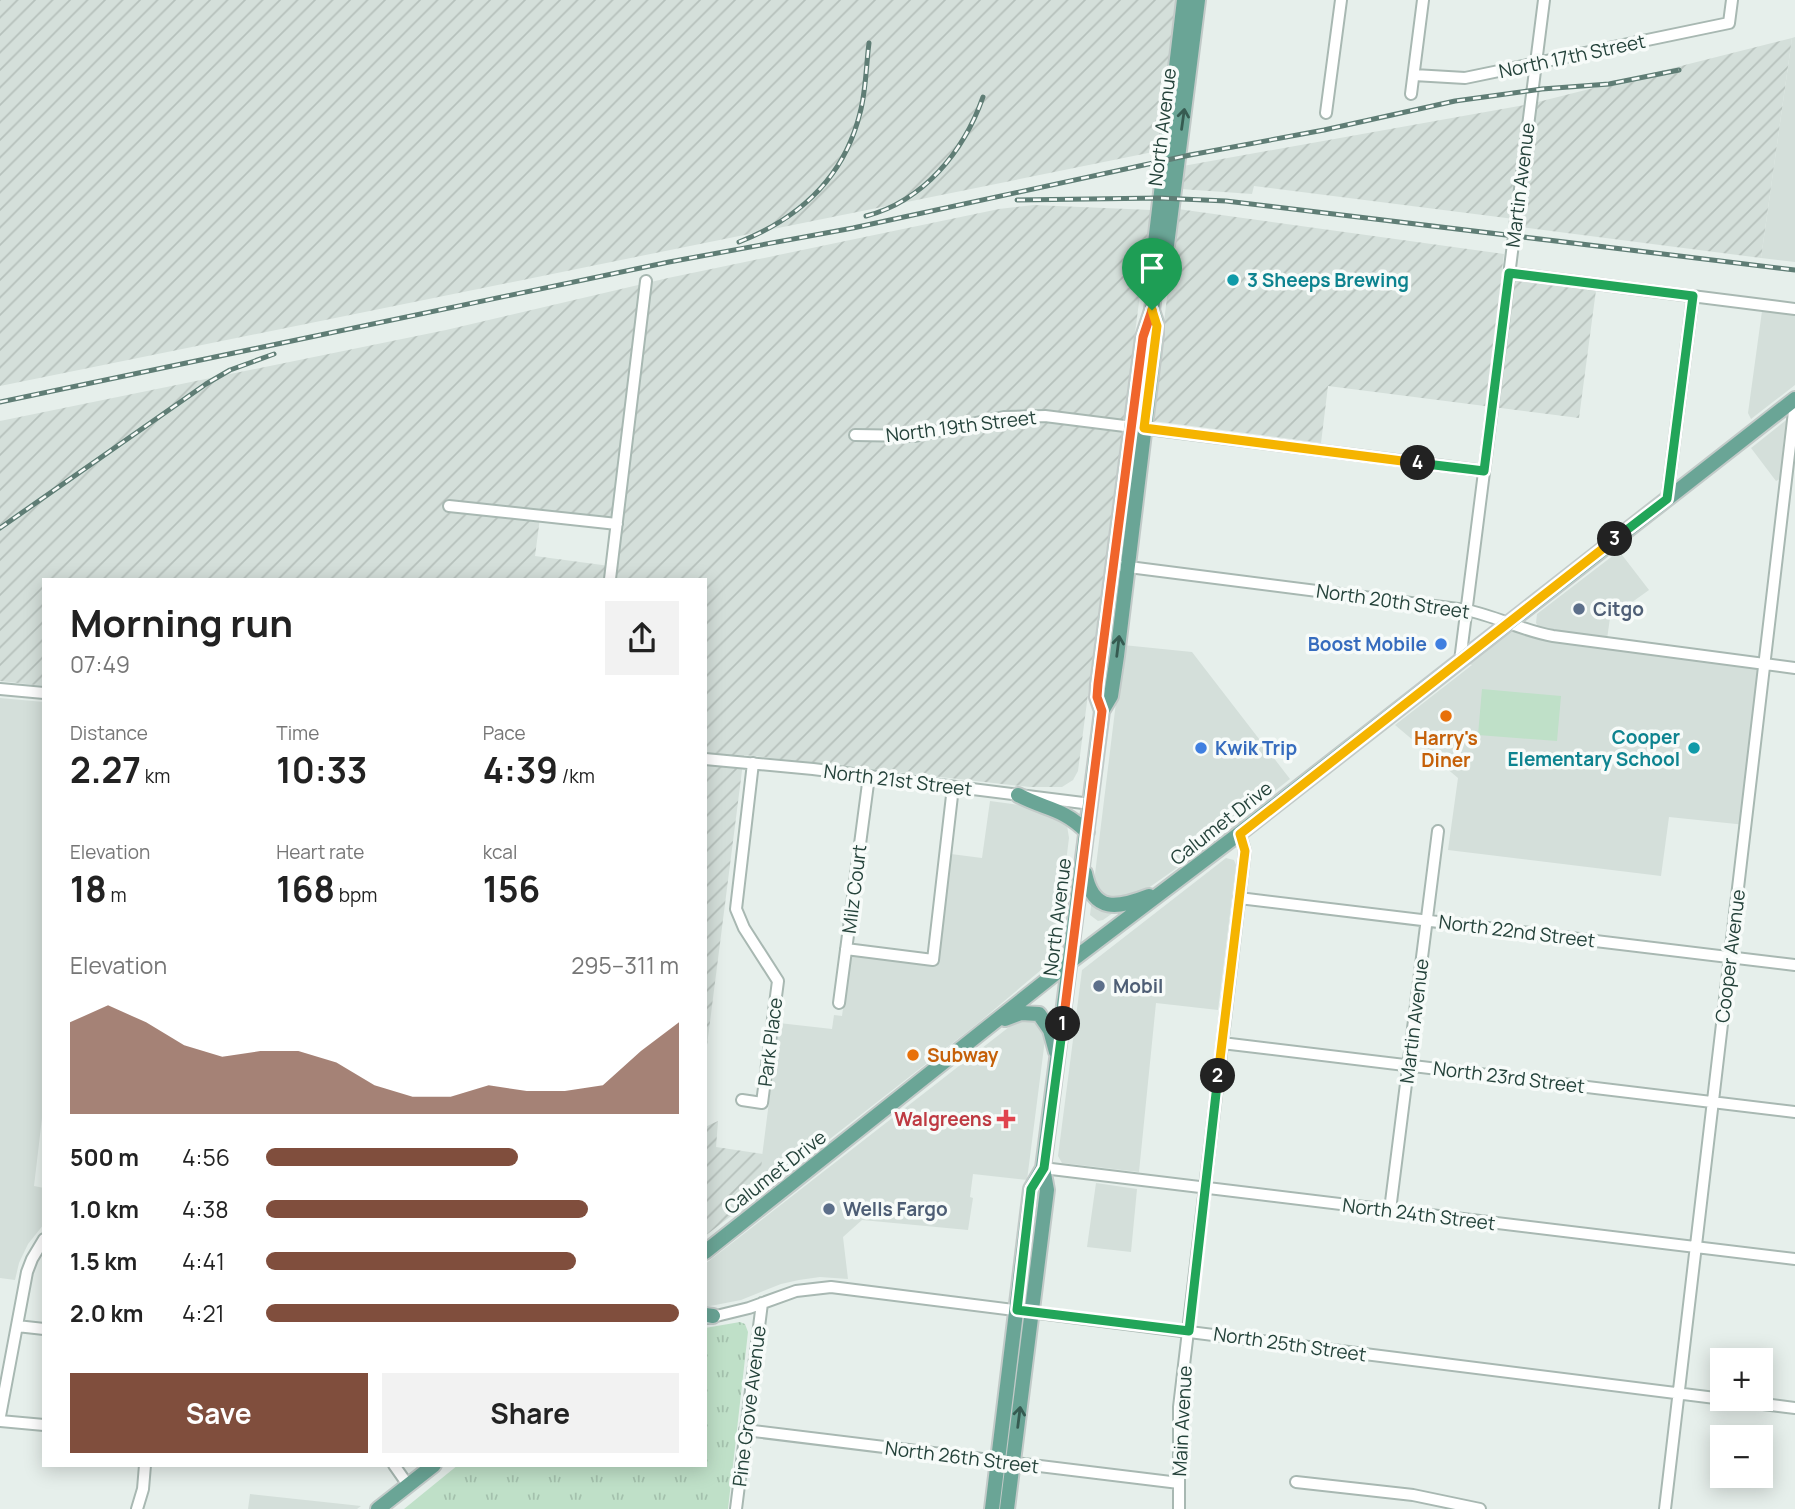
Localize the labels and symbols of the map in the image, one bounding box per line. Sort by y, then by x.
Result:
street label: North 17th Street [1496,28,1648,84]
street label: North Avenue [1142,66,1182,188]
one-way arrow [1177,108,1190,131]
street label: Martin Avenue [1499,121,1541,249]
pin [1122,238,1182,310]
place label: 3 Sheeps Brewing [1247,267,1409,293]
marker: 3 Sheeps Brewing [1225,272,1241,288]
street label: North 19th Street [884,404,1038,448]
pin: 4 [1400,446,1436,480]
pin: 3 [1598,522,1632,556]
street label: North 20th Street [1315,577,1471,625]
place label: Citgo [1593,596,1644,622]
marker: Citgo [1571,601,1587,617]
place label: Boost Mobile [1308,631,1427,657]
one-way arrow [1112,635,1125,658]
marker: Boost Mobile [1433,636,1449,652]
marker: Harry's Diner [1438,708,1454,724]
place label: Cooper Elementary School [1507,724,1680,772]
place label: Harry's Diner [1414,725,1478,773]
place label: Kwik Trip [1215,735,1297,761]
marker: Kwik Trip [1193,740,1209,756]
marker: Cooper Elementary School [1686,740,1702,756]
street label: North 21st Street [822,758,974,802]
street label: Calumet Drive [1165,775,1277,871]
street label: Milz Court [836,843,872,935]
street label: North Avenue [1037,856,1077,978]
street label: Cooper Avenue [1709,888,1751,1024]
street label: North 22nd Street [1437,908,1597,954]
street label: Martin Avenue [1393,957,1435,1085]
place label: Mobil [1113,973,1163,999]
marker: Mobil [1091,978,1107,994]
street label: Park Place [752,996,788,1088]
pin: 1 [1046,1006,1080,1042]
place label: Subway [927,1042,999,1068]
marker: Subway [905,1047,921,1063]
street label: North 23rd Street [1432,1055,1586,1099]
pin: 2 [1200,1058,1236,1094]
place label: Walgreens [894,1106,992,1132]
marker: Walgreens [998,1111,1014,1127]
street label: Calumet Drive [719,1124,831,1220]
street label: North 24th Street [1341,1192,1497,1236]
place label: Wells Fargo [843,1196,948,1222]
marker: Wells Fargo [821,1201,837,1217]
street label: North 25th Street [1212,1320,1368,1368]
street label: Pine Grove Avenue [726,1324,772,1488]
street label: Main Avenue [1166,1365,1198,1477]
one-way arrow [1012,1406,1025,1429]
street label: North 26th Street [884,1435,1040,1479]

